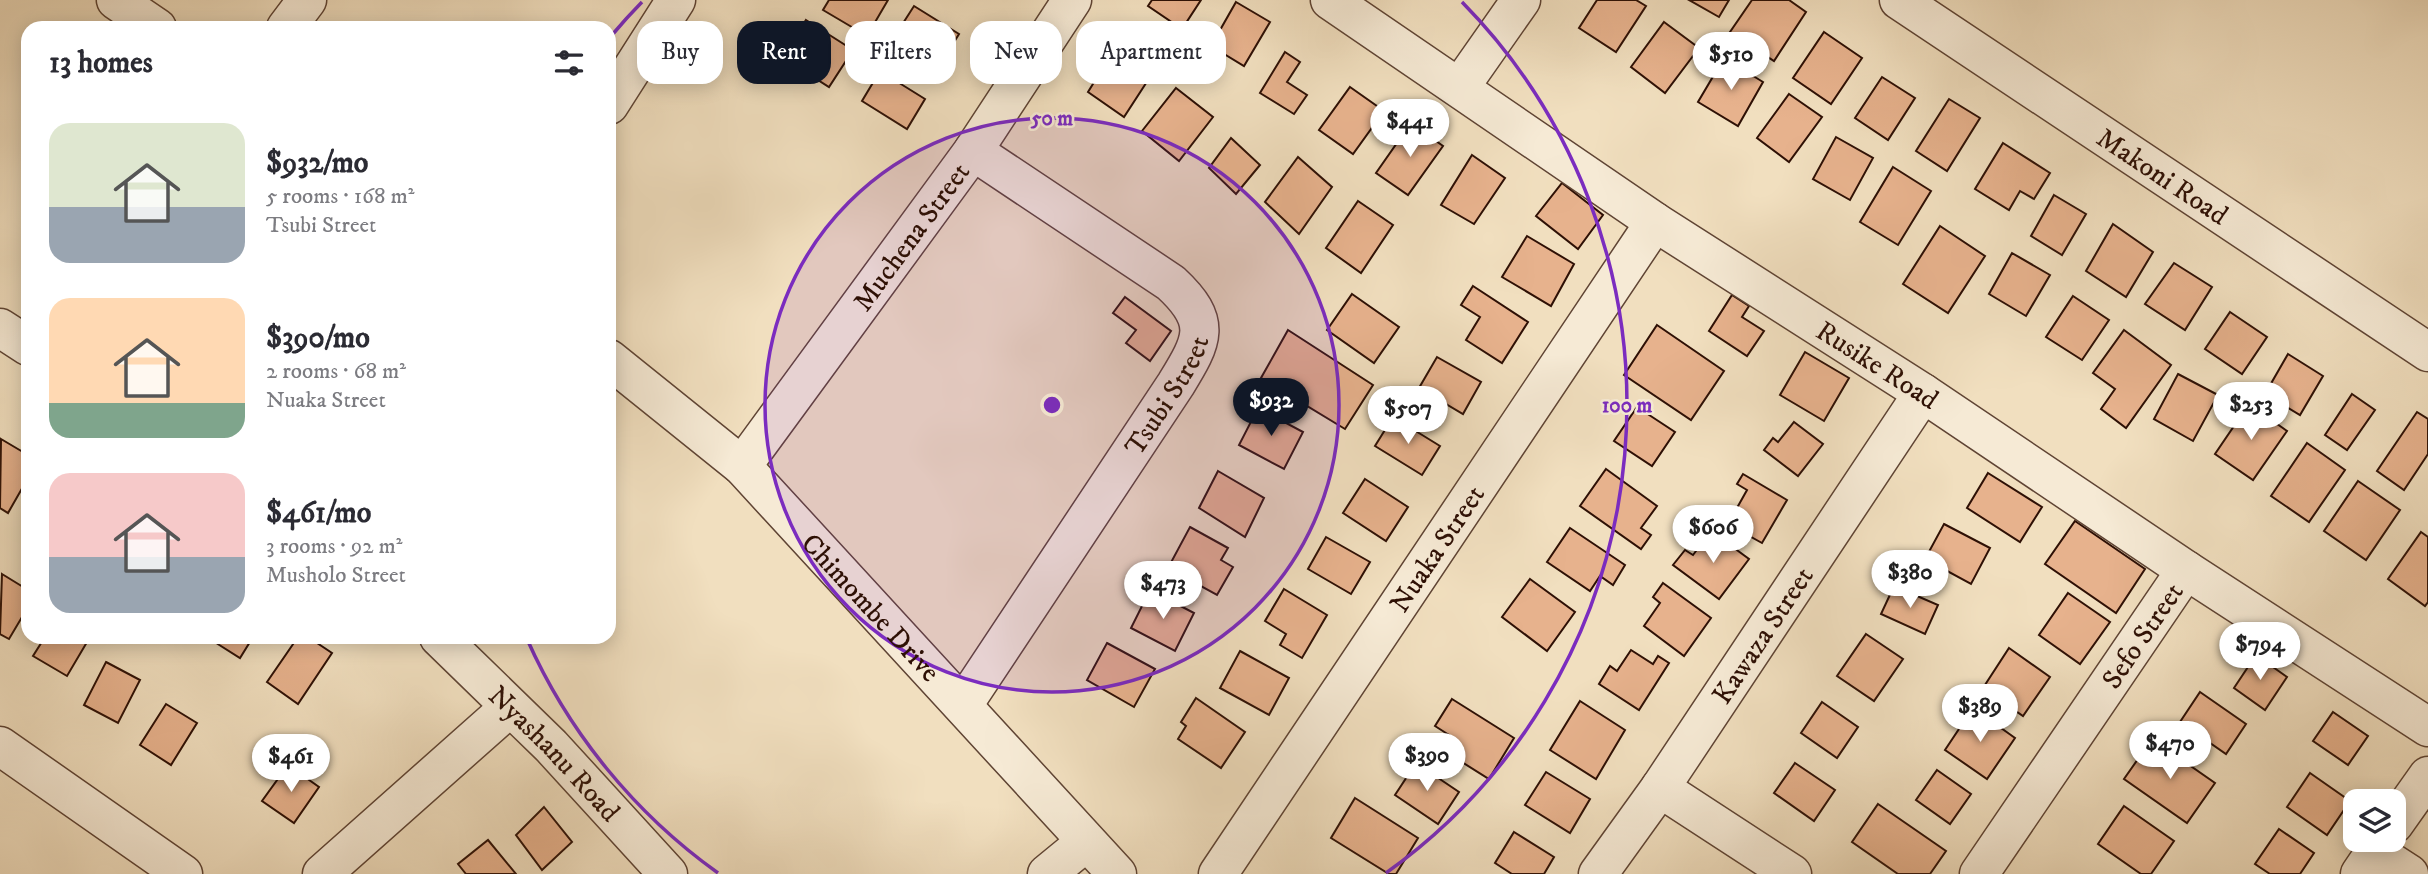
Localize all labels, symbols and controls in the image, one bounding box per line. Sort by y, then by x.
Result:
chip: Buy [637,21,723,84]
chip: Rent [737,21,831,84]
chip: Filters [845,21,956,84]
chip: New [970,21,1062,84]
chip: Apartment [1076,21,1226,84]
pin: $510 [1690,32,1772,92]
text: $510 [1709,40,1753,69]
icon: filters [550,44,588,82]
text: 13 homes [49,45,153,82]
pin: $441 [1369,100,1451,159]
text: 50 m [1030,106,1073,132]
text: $441 [1386,107,1434,136]
street label: Makoni Road [2090,121,2234,233]
text: $932/mo [266,145,368,182]
icon: home [105,151,189,235]
street label: Muchena Street [846,156,978,318]
text: 5 rooms · 168 m² [266,182,414,211]
text: Tsubi Street [266,211,376,240]
street label: Rusike Road [1810,314,1945,417]
text: $390/mo [266,320,370,357]
icon: home [105,326,189,410]
street label: Tsubi Street [1118,333,1217,462]
text: 2 rooms · 68 m² [266,357,406,386]
pin: $932 [1230,378,1312,438]
pin: $253 [2210,382,2292,442]
text: Nuaka Street [266,386,386,415]
text: $932 [1249,386,1293,415]
pin: $507 [1367,386,1449,446]
text: $253 [2229,390,2273,419]
centre of rings [1040,393,1064,417]
text: 100 m [1602,393,1652,419]
text: $507 [1384,394,1432,423]
street label: Nuaka Street [1382,479,1493,620]
text: $461/mo [266,495,371,532]
icon: home [105,501,189,585]
pin: $606 [1672,505,1754,565]
text: $606 [1689,513,1737,542]
street label: Chimombe Drive [793,526,947,689]
text: 3 rooms · 92 m² [266,532,403,561]
pin: $380 [1869,550,1951,610]
text: $380 [1887,558,1933,587]
street label: Kawaza Street [1705,560,1821,711]
text: Musholo Street [266,561,406,590]
pin: $473 [1122,562,1204,621]
text: $473 [1140,569,1186,598]
street label: Sefo Street [2094,576,2191,696]
pin: $794 [2219,622,2301,682]
text: $794 [2235,630,2285,659]
street label: Nyashanu Road [480,679,627,829]
pin: $389 [1939,684,2021,744]
text: $389 [1958,692,2002,721]
pin: $470 [2129,722,2211,781]
text: $470 [2145,729,2195,758]
pin: $461 [250,734,332,794]
pin: $390 [1386,734,1468,793]
text: $390 [1405,741,1449,770]
text: $461 [268,742,314,771]
map controls [2343,789,2406,852]
button: layers [2343,789,2406,852]

